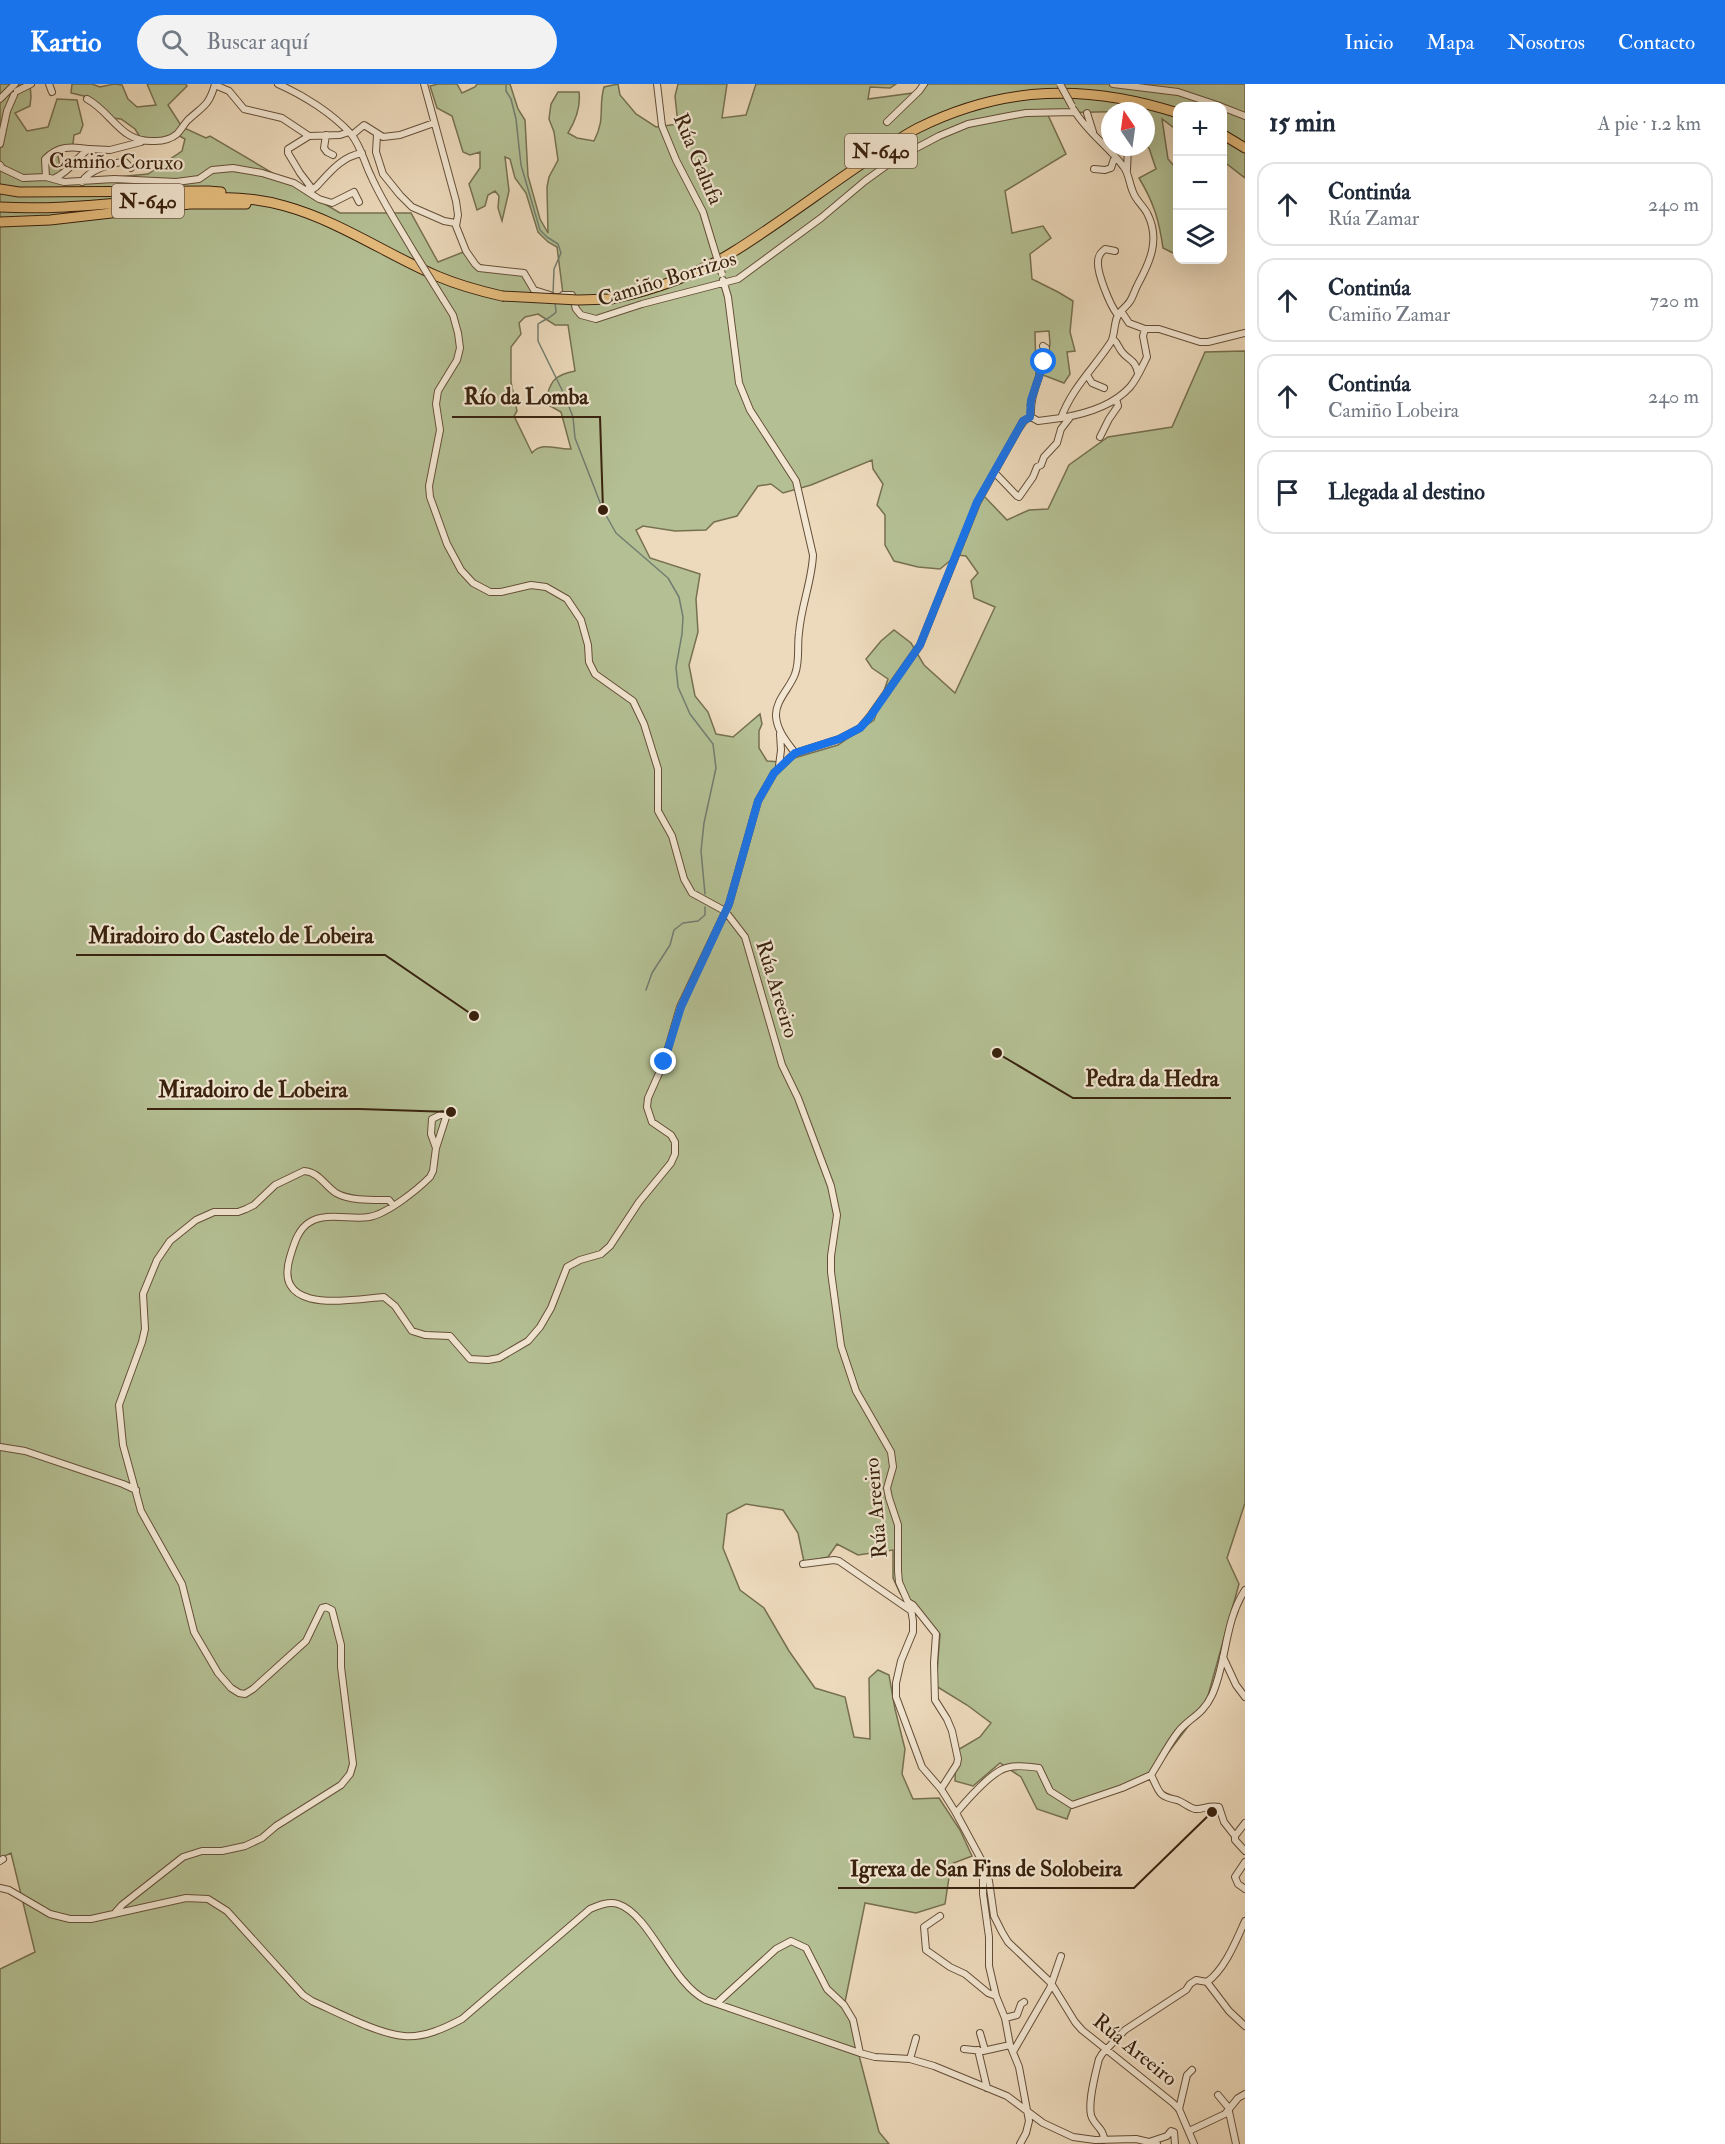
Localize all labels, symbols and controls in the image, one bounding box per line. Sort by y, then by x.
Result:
search box [137,15,557,69]
text: Kartio [30,25,101,60]
icon: search [158,26,191,59]
text: Buscar aquí [206,28,308,56]
text: Inicio [1344,29,1393,56]
text: Mapa [1426,29,1474,56]
text: Nosotros [1507,29,1585,56]
text: Contacto [1618,29,1695,56]
north arrow [1101,102,1155,156]
map controls [1173,102,1227,264]
button: + [1173,102,1227,156]
text: 15 min [1269,107,1336,139]
street label: Rúa Galufa [667,109,729,209]
text: A pie · 1.2 km [1598,111,1701,136]
road number: N-640 [845,134,917,168]
street label: Camiño Coruxo [49,147,183,177]
button: − [1173,156,1227,210]
text: Continúa [1328,178,1411,206]
road number: N-640 [112,184,184,218]
icon: ahead [1271,188,1304,221]
text: 240 m [1648,192,1699,217]
text: Rúa Zamar [1328,206,1419,231]
button: layers [1173,210,1227,264]
street label: Camiño Borrizos [594,245,740,313]
text: Continúa [1328,274,1411,302]
icon: ahead [1271,284,1304,317]
text: 720 m [1650,288,1699,313]
text: Camiño Zamar [1328,302,1450,327]
route start [1030,348,1056,374]
text: Continúa [1328,370,1411,398]
callout: Río da Lomba [452,377,600,417]
icon: ahead [1271,380,1304,413]
text: Río da Lomba [464,383,589,411]
text: 240 m [1648,384,1699,409]
text: Camiño Lobeira [1328,398,1459,423]
icon: arrive [1271,476,1304,509]
text: Llegada al destino [1328,478,1485,506]
callout: Miradoiro do Castelo de Lobeira [76,915,385,955]
text: Miradoiro do Castelo de Lobeira [87,922,374,950]
street label: Rúa Areeiro [749,937,805,1041]
route end [650,1048,676,1074]
callout: Pedra da Hedra [1073,1058,1231,1098]
text: Pedra da Hedra [1085,1065,1220,1093]
callout: Miradoiro de Lobeira [147,1069,360,1109]
text: Miradoiro de Lobeira [157,1076,349,1104]
street label: Rúa Areeiro [858,1457,894,1559]
callout: Igrexa de San Fins de Solobeira [838,1848,1134,1888]
text: Igrexa de San Fins de Solobeira [850,1855,1123,1884]
street label: Rúa Areeiro [1087,2008,1183,2092]

